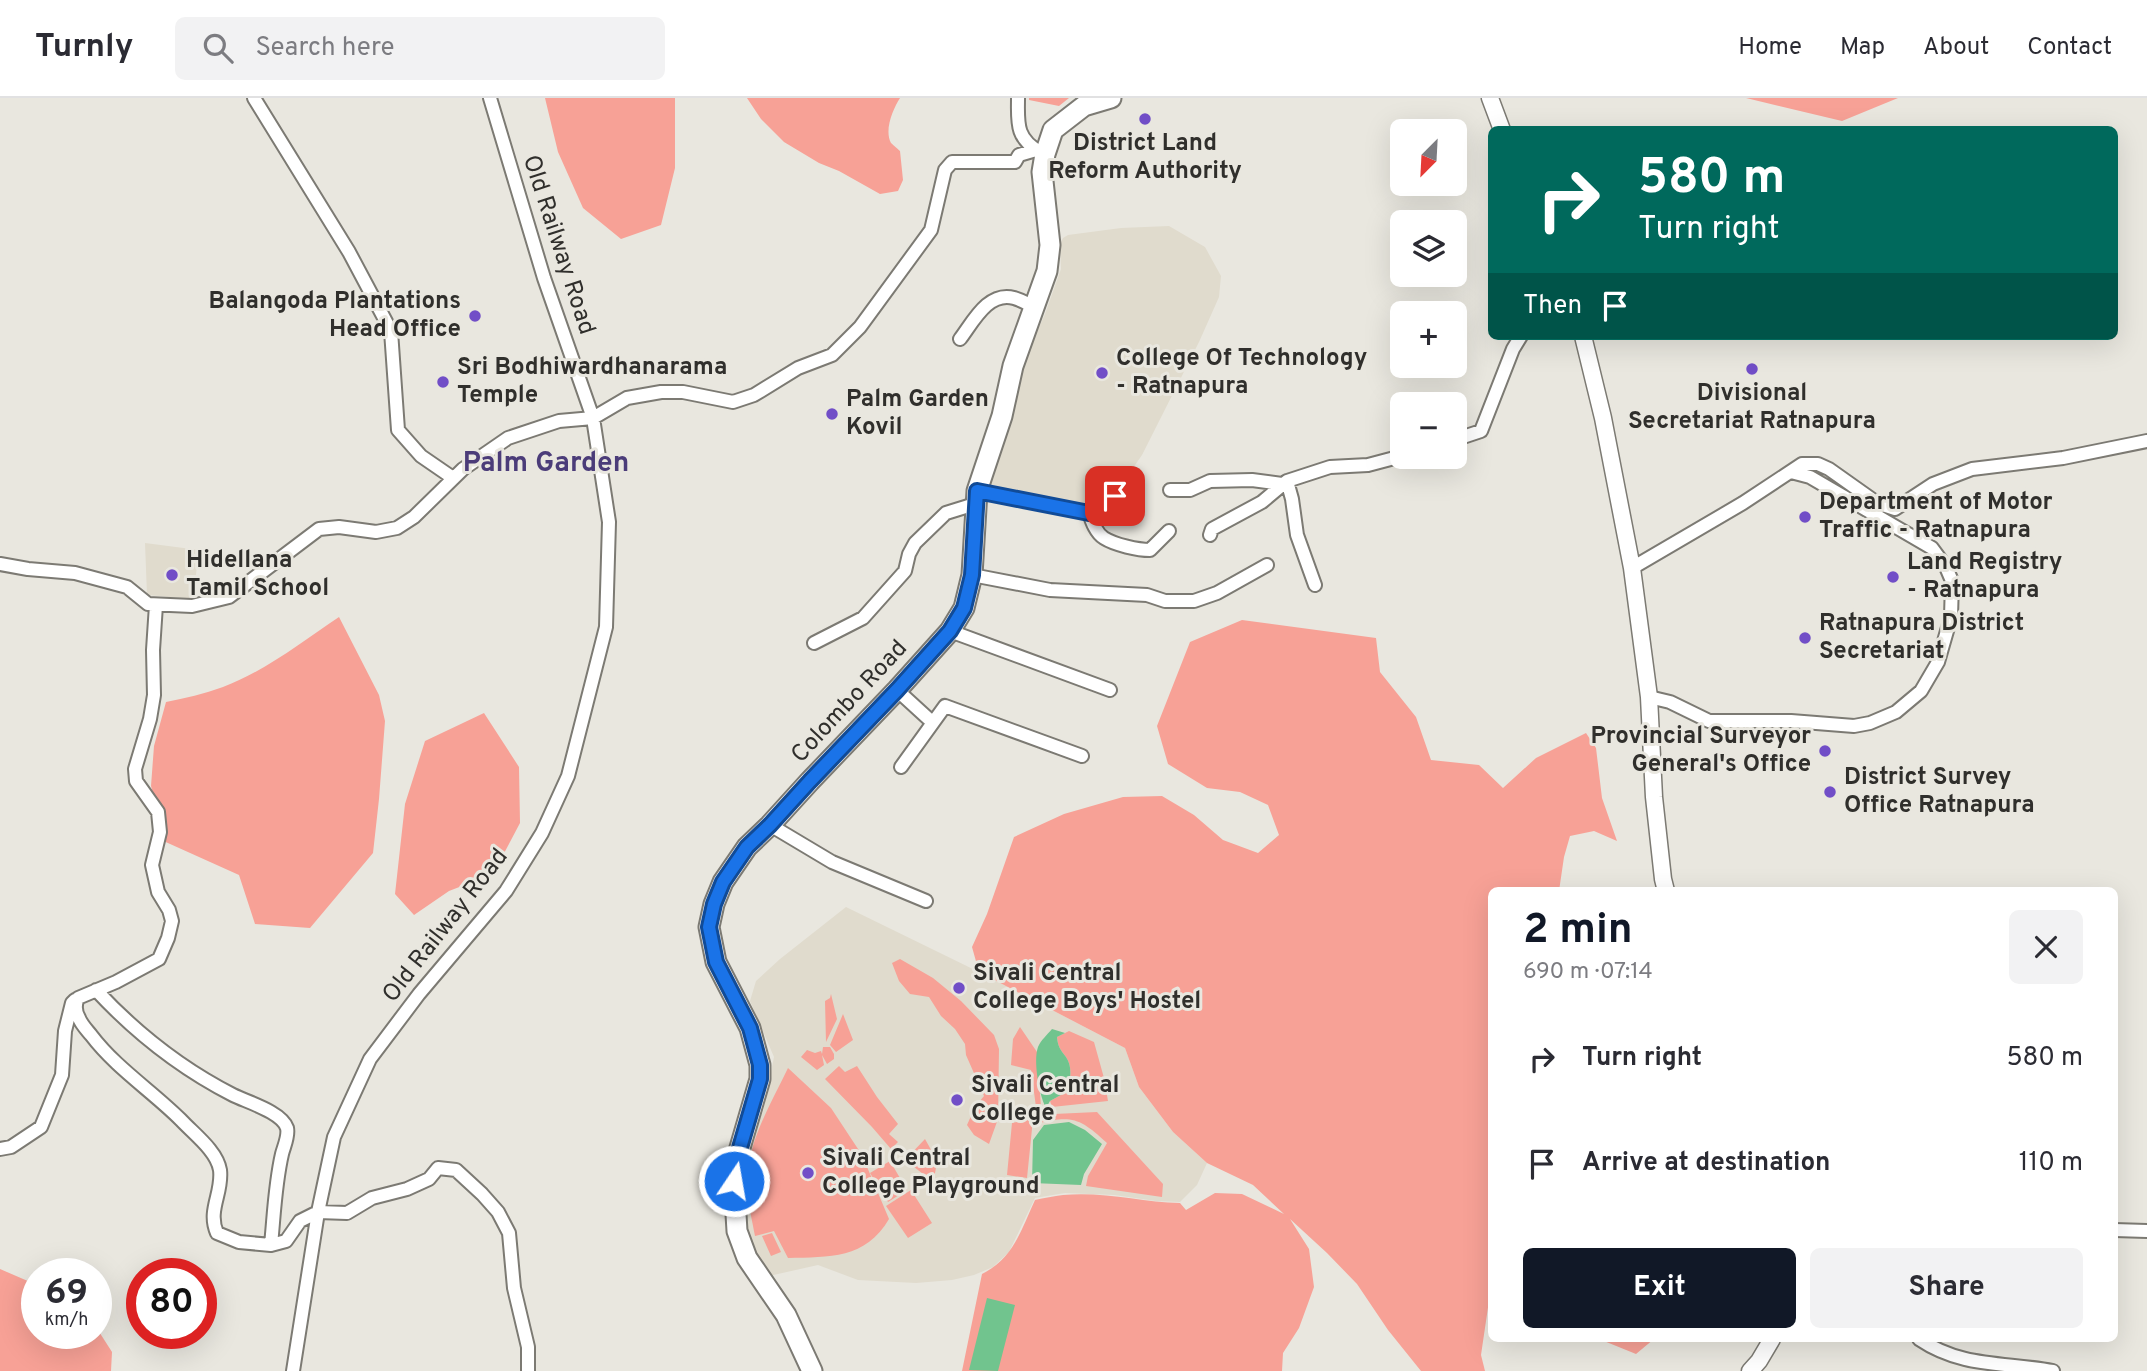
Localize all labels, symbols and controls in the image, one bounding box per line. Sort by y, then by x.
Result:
search box [175,17,665,80]
text: Turnly [35,27,133,69]
icon: search [199,29,237,67]
text: Search here [255,32,394,65]
text: Home [1738,33,1802,63]
text: Map [1840,33,1885,63]
text: About [1923,33,1989,63]
text: Contact [2027,33,2112,63]
marker: District Land Reform Authority [1137,111,1153,127]
north arrow [1390,119,1466,196]
map controls [1390,119,1467,469]
place label: District Land Reform Authority [1048,129,1242,187]
text: 580 m [1638,149,1785,211]
street label: Old Railway Road [515,151,601,339]
icon: right [1523,154,1614,245]
button: layers [1390,210,1467,287]
text: Turn right [1638,210,1780,250]
place label: Balangoda Plantations Head Office [208,287,461,345]
icon: arrive [1596,287,1634,325]
text: Then [1523,290,1582,323]
button: + [1390,301,1467,378]
marker: Balangoda Plantations Head Office [467,308,483,324]
place label: College Of Technology - Ratnapura [1116,344,1367,402]
place label: Sri Bodhiwardhanarama Temple [457,353,727,411]
marker: Divisional Secretariat Ratnapura [1744,361,1760,377]
marker: College Of Technology - Ratnapura [1094,365,1110,381]
marker: Sri Bodhiwardhanarama Temple [435,374,451,390]
place label: Divisional Secretariat Ratnapura [1628,379,1876,437]
place label: Palm Garden Kovil [846,385,989,443]
button: − [1390,392,1467,469]
marker: Palm Garden Kovil [824,406,840,422]
district label: Palm Garden [463,446,629,482]
pin [1085,466,1145,526]
icon: arrive [1096,477,1134,515]
place label: Department of Motor Traffic - Ratnapura [1819,488,2053,546]
marker: Department of Motor Traffic - Ratnapura [1797,509,1813,525]
place label: Hidellana Tamil School [186,546,329,604]
place label: Land Registry - Ratnapura [1907,548,2062,606]
marker: Hidellana Tamil School [164,567,180,583]
marker: Land Registry - Ratnapura [1885,569,1901,585]
place label: Ratnapura District Secretariat [1819,609,2024,667]
marker: Ratnapura District Secretariat [1797,630,1813,646]
street label: Colombo Road [785,634,915,770]
place label: Provincial Surveyor General's Office [1591,722,1811,780]
marker: Provincial Surveyor General's Office [1817,743,1833,759]
place label: District Survey Office Ratnapura [1844,763,2035,821]
marker: District Survey Office Ratnapura [1822,784,1838,800]
street label: Old Railway Road [377,843,515,1009]
text: 2 min [1523,905,1633,958]
button: close [2009,910,2083,984]
text: 690 m · 07:14 [1523,958,1653,987]
place label: Sivali Central College Boys' Hostel [973,959,1201,1017]
marker: Sivali Central College Boys' Hostel [951,980,967,996]
icon: right [1523,1040,1561,1078]
text: Turn right [1582,1042,1702,1075]
text: 580 m [2006,1042,2083,1075]
place label: Sivali Central College [971,1071,1120,1129]
marker: Sivali Central College [949,1092,965,1108]
position arrow [697,1144,771,1218]
place label: Sivali Central College Playground [822,1144,1040,1202]
icon: arrive [1523,1145,1561,1183]
text: Arrive at destination [1582,1147,1830,1180]
text: 110 m [2019,1147,2083,1180]
marker: Sivali Central College Playground [800,1165,816,1181]
button: Exit [1523,1248,1796,1328]
button: Share [1810,1248,2083,1328]
speed limit sign: 80 [126,1258,217,1349]
text: 69 [45,1272,88,1316]
text: km/h [45,1309,88,1332]

